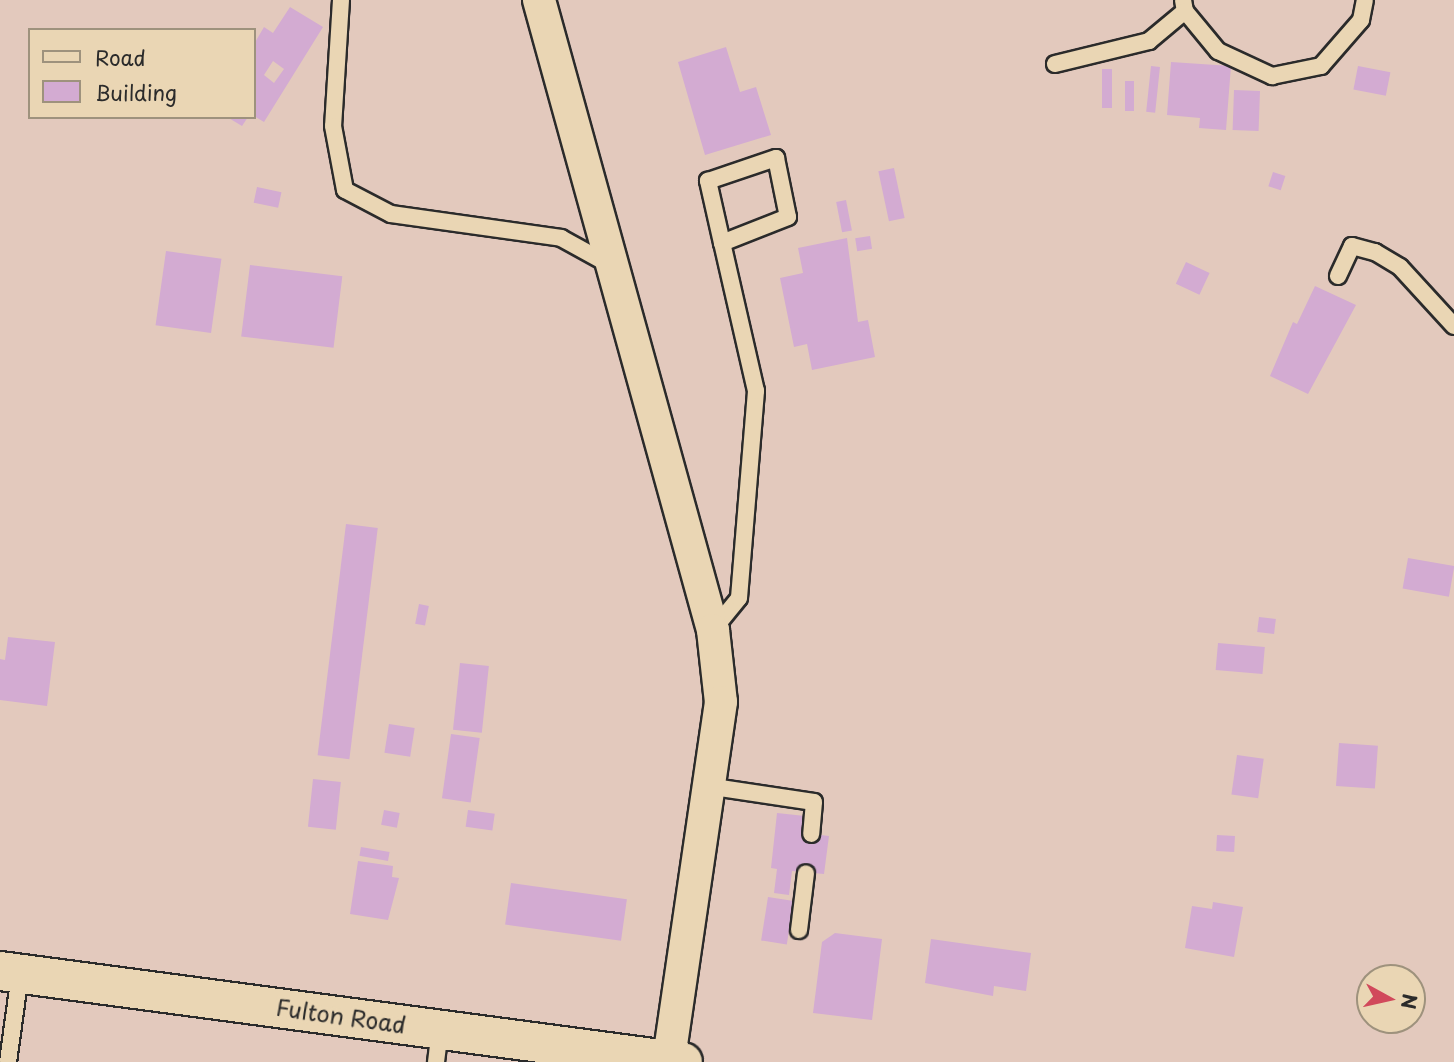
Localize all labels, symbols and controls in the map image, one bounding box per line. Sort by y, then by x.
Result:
legend [28,28,256,119]
text: Road [95,41,146,73]
text: Building [95,76,177,108]
north arrow [1356,964,1426,1034]
text: N [1395,992,1425,1011]
street label: Fulton Road [274,993,408,1039]

